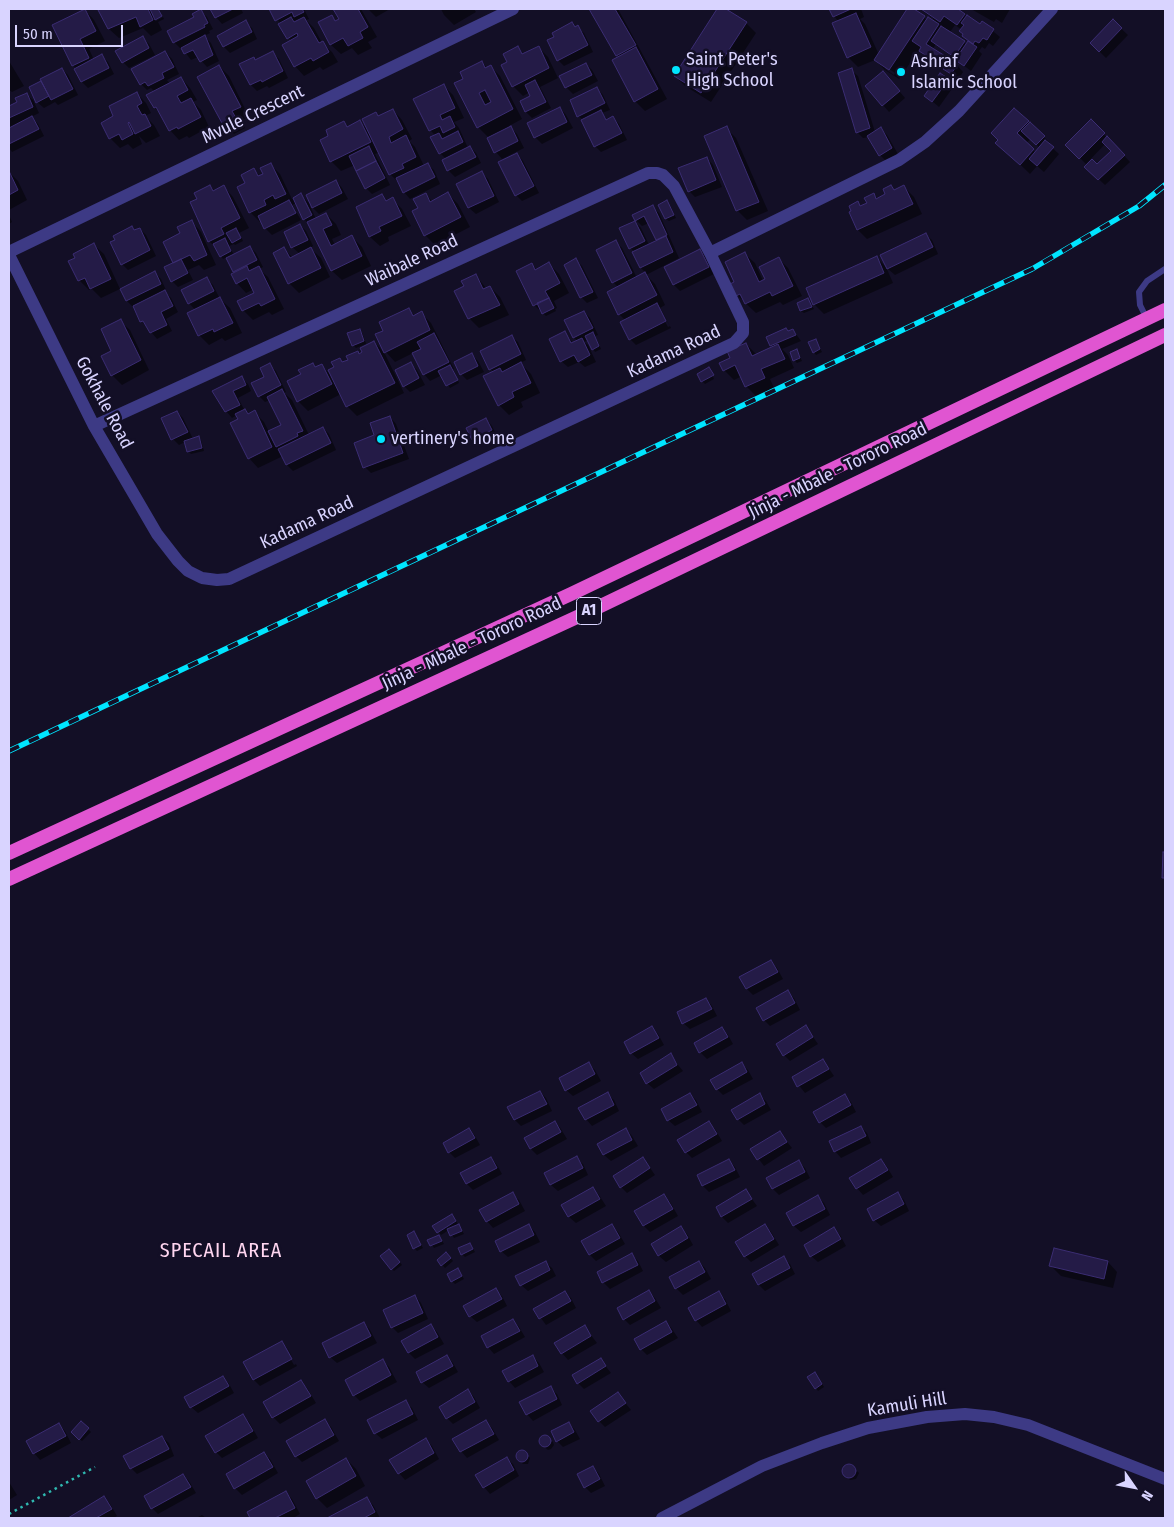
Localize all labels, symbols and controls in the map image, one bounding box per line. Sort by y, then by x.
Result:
scale bar [18,15,125,47]
text: 50 m [23,25,53,43]
place label: Saint Peter's High School [686,49,778,92]
place label: Ashraf Islamic School [911,51,1017,94]
marker: Saint Peter's High School [670,64,682,76]
marker: Ashraf Islamic School [895,66,907,78]
street label: Mvule Crescent [198,81,308,149]
street label: Waibale Road [362,230,462,292]
street label: Kadama Road [624,321,724,383]
street label: Gokhale Road [71,353,137,453]
street label: Jinja - Mbale - Tororo Road [745,418,931,524]
place label: vertinery's home [391,428,514,450]
marker: vertinery's home [375,433,387,445]
street label: Kadama Road [257,492,357,554]
street label: Jinja - Mbale - Tororo Road [379,593,565,695]
road number: A1 [576,598,602,624]
district label: SPECAIL AREA [158,1239,284,1263]
street label: Kamuli Hill [866,1388,948,1422]
north arrow [1109,1462,1159,1512]
text: N [1138,1487,1156,1504]

